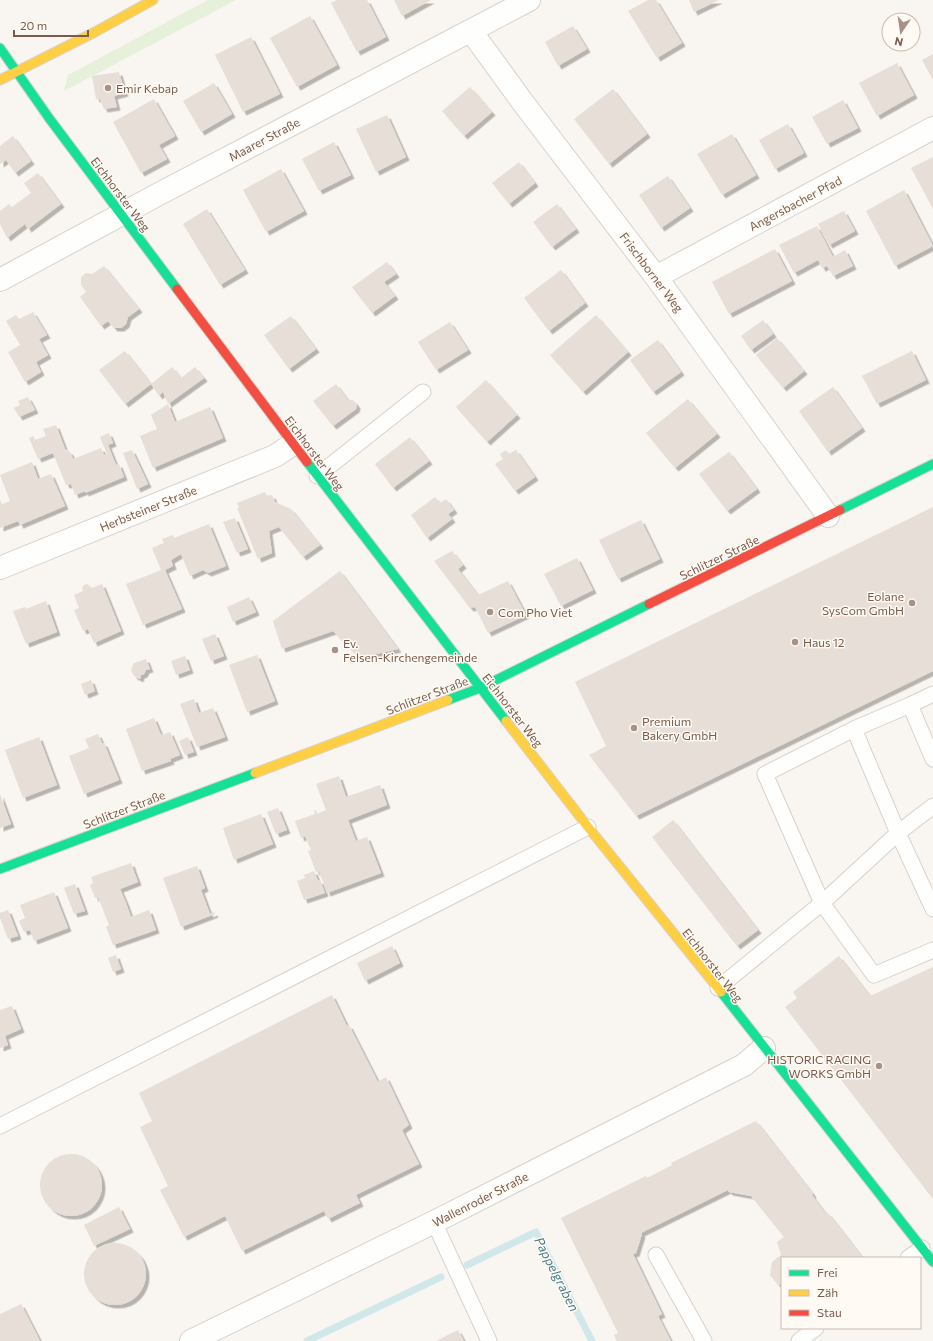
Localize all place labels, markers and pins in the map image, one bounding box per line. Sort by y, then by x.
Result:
place label: Emir Kebap [116,81,178,95]
marker: Emir Kebap [103,83,113,93]
place label: Eolane SysCom GmbH [822,589,904,617]
marker: Eolane SysCom GmbH [907,598,917,608]
place label: Com Pho Viet [498,605,573,619]
marker: Com Pho Viet [485,607,495,617]
place label: Haus 12 [803,635,845,649]
place label: Ev. Felsen-Kirchengemeinde [343,636,477,664]
marker: Haus 12 [790,637,800,647]
marker: Ev. Felsen-Kirchengemeinde [330,645,340,655]
place label: Premium Bakery GmbH [642,714,717,742]
marker: Premium Bakery GmbH [629,723,639,733]
place label: HISTORIC RACING WORKS GmbH [767,1052,871,1080]
marker: HISTORIC RACING WORKS GmbH [874,1061,884,1071]

